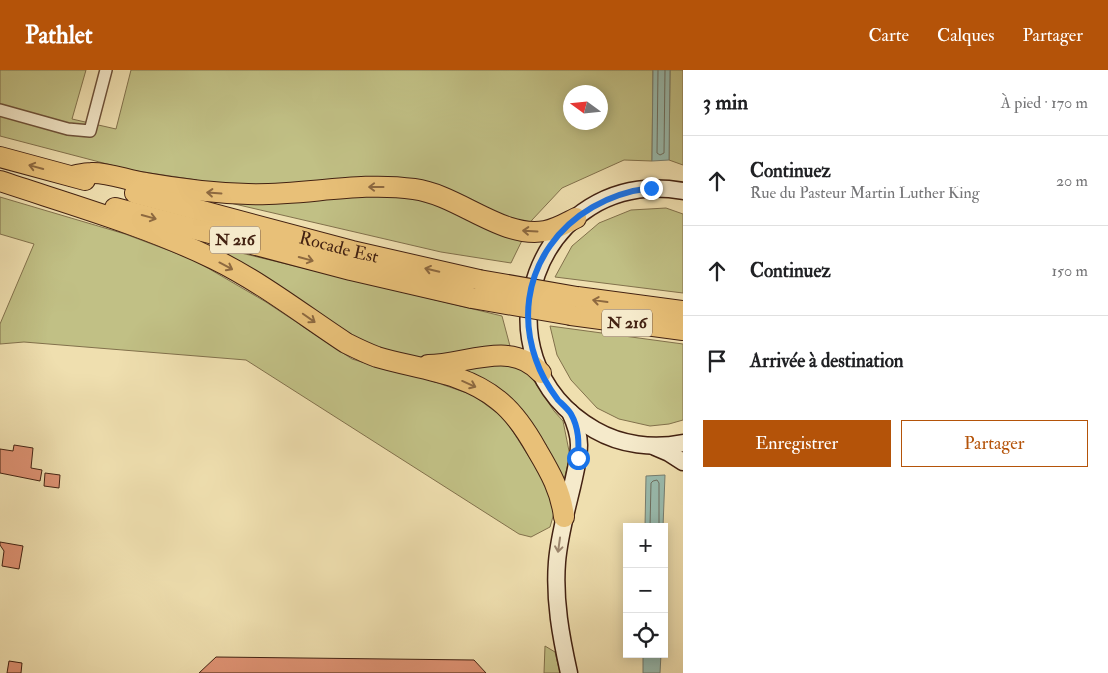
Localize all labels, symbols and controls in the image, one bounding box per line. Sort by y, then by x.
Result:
text: Pathlet [25,20,93,51]
text: Carte [868,24,909,47]
text: Calques [937,24,994,47]
text: Partager [1022,24,1083,47]
north arrow [563,85,608,130]
text: 3 min [703,89,748,116]
text: À pied · 170 m [1001,93,1088,113]
text: Continuez [750,159,831,183]
one-way arrow [28,162,44,171]
icon: ahead [703,167,731,195]
text: 20 m [1056,171,1088,191]
route end [640,177,663,200]
one-way arrow [369,182,385,192]
text: Rue du Pasteur Martin Luther King [750,183,980,203]
one-way arrow [207,188,223,197]
one-way arrow [140,212,156,222]
road number: N 216 [210,226,260,254]
street label: Rocade Est [297,226,381,268]
one-way arrow [522,227,538,236]
one-way arrow [297,255,313,264]
icon: ahead [703,257,731,285]
text: Continuez [750,259,831,283]
one-way arrow [218,261,233,271]
text: 150 m [1051,261,1088,281]
one-way arrow [424,265,440,274]
one-way arrow [592,295,608,305]
road number: N 216 [602,310,652,336]
one-way arrow [302,313,316,323]
icon: arrive [703,347,731,375]
text: Arrivée à destination [750,349,904,373]
one-way arrow [461,379,476,389]
button: Enregistrer [703,420,891,467]
button: Partager [901,420,1088,467]
route start [567,447,590,470]
map controls [623,523,668,658]
button: + [623,523,668,568]
one-way arrow [554,536,564,552]
button: − [623,568,668,613]
button: locate [623,613,668,658]

